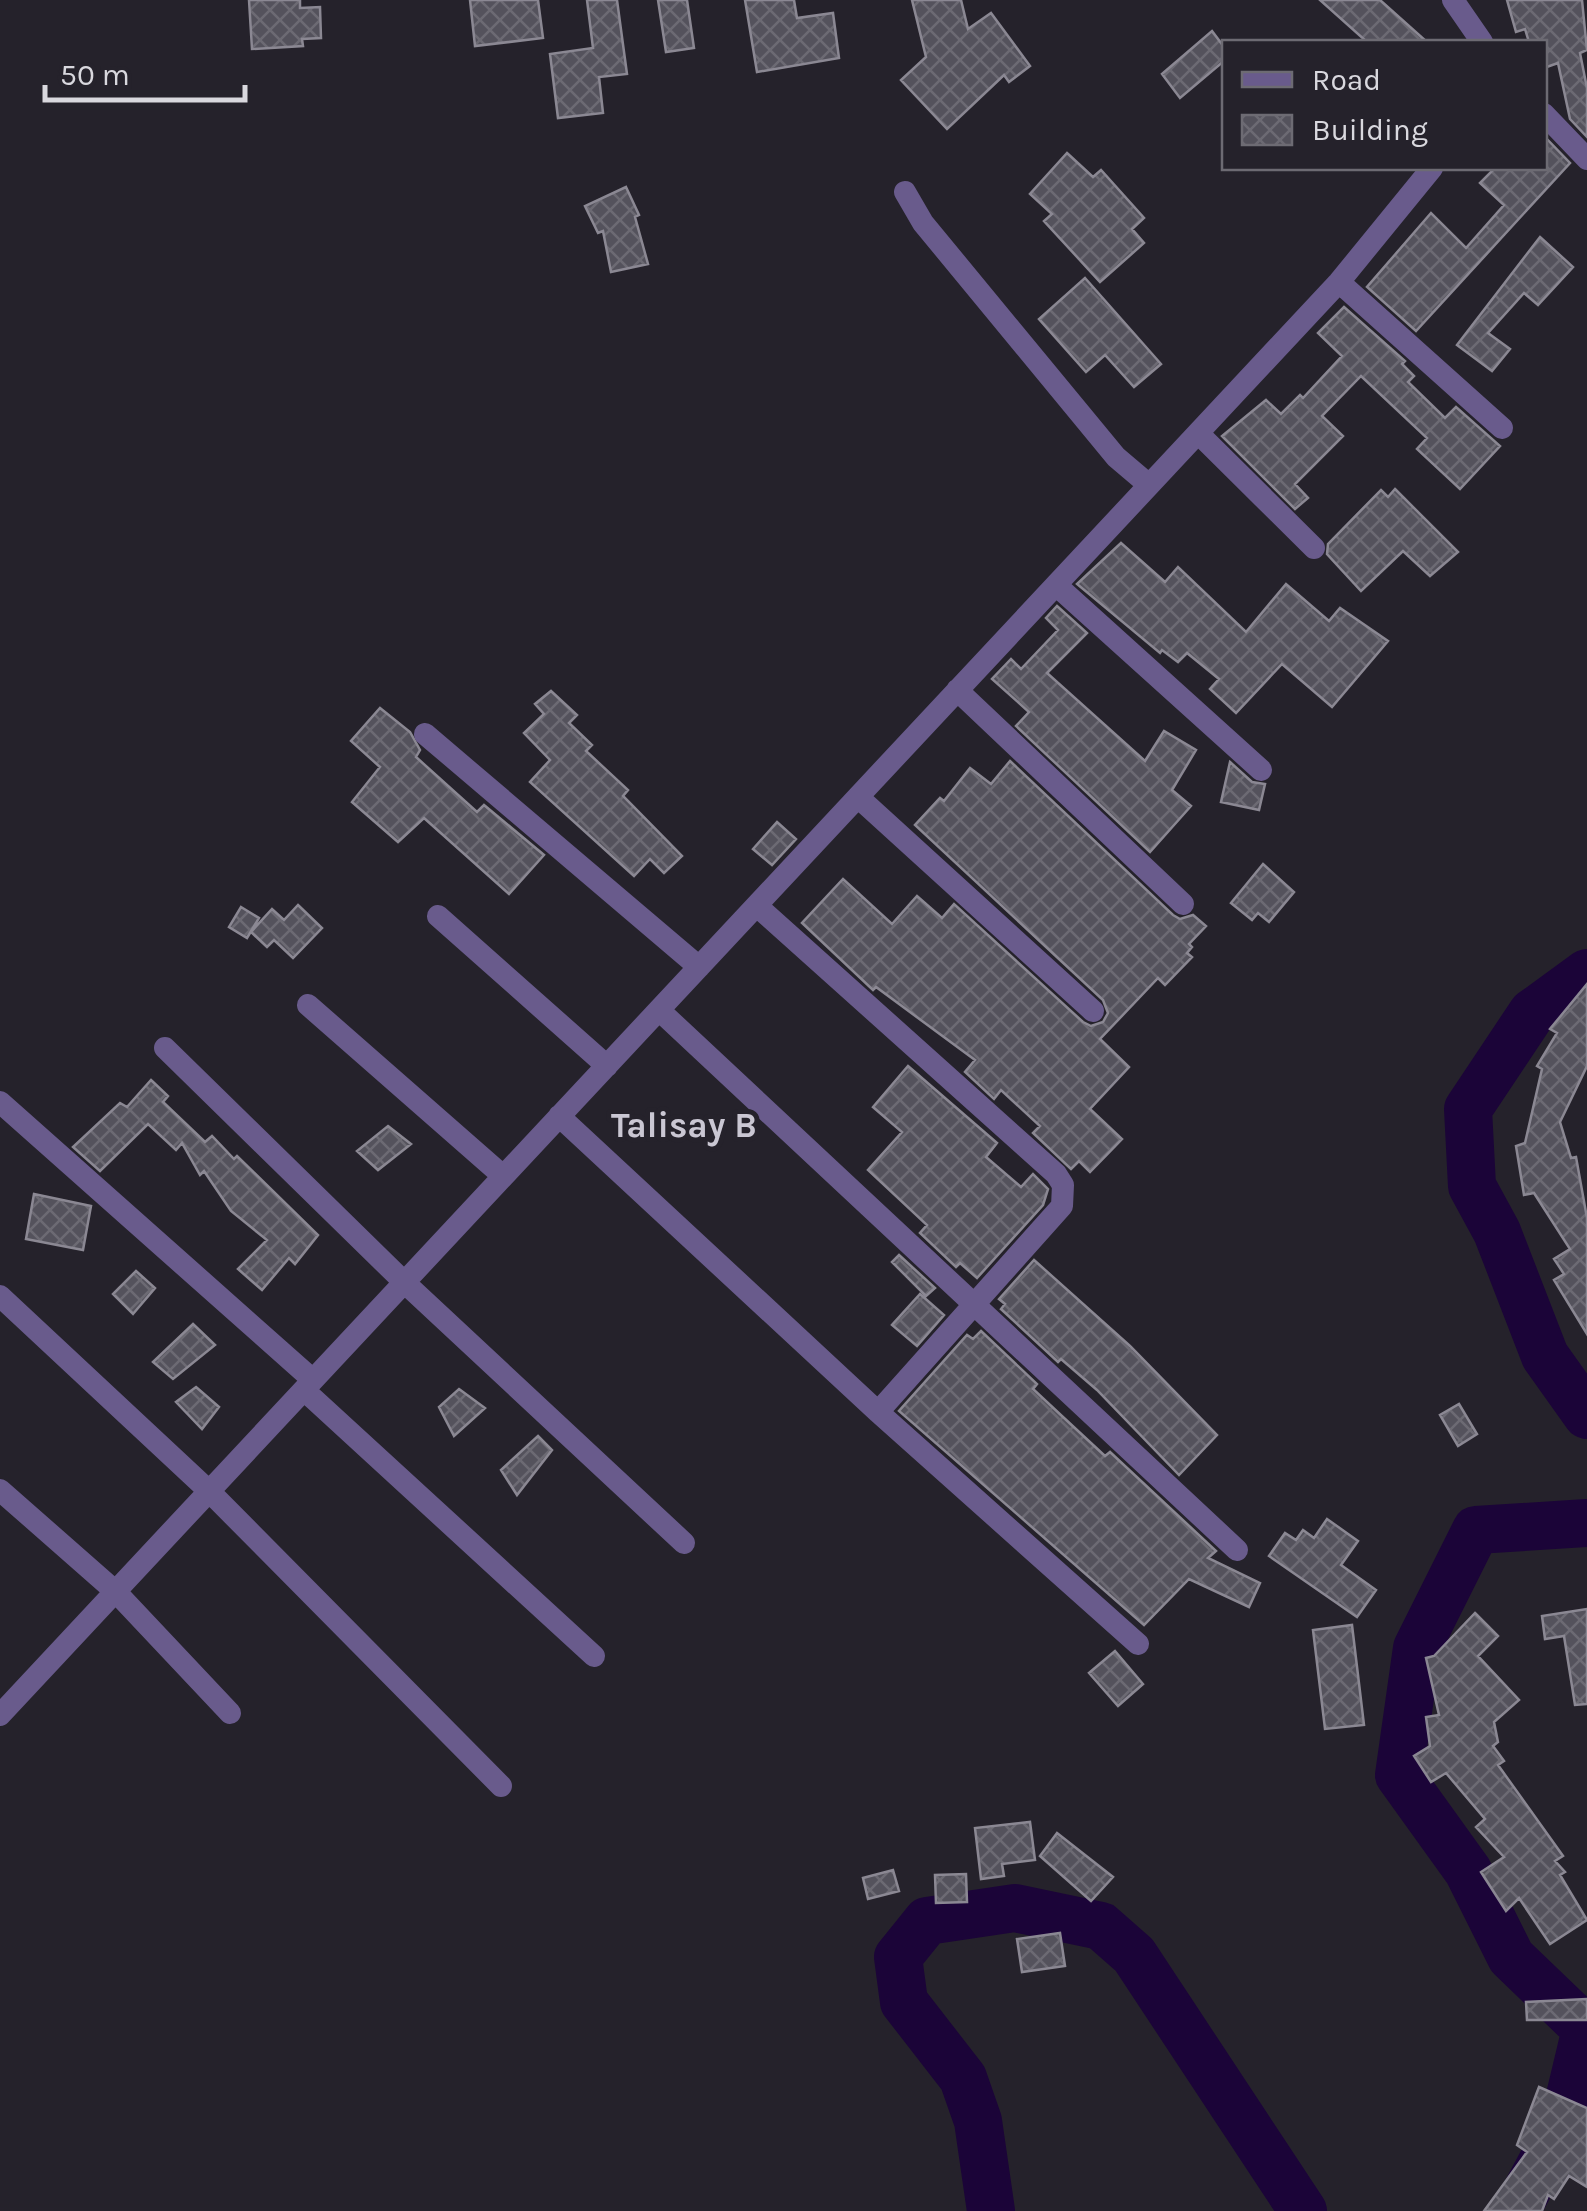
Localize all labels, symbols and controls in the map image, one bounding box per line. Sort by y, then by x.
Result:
scale bar [45,40,245,102]
legend [1222,40,1547,170]
text: 50 m [60,57,130,93]
text: Road [1312,62,1381,98]
text: Building [1312,112,1428,148]
district label: Talisay B [611,1105,757,1147]

